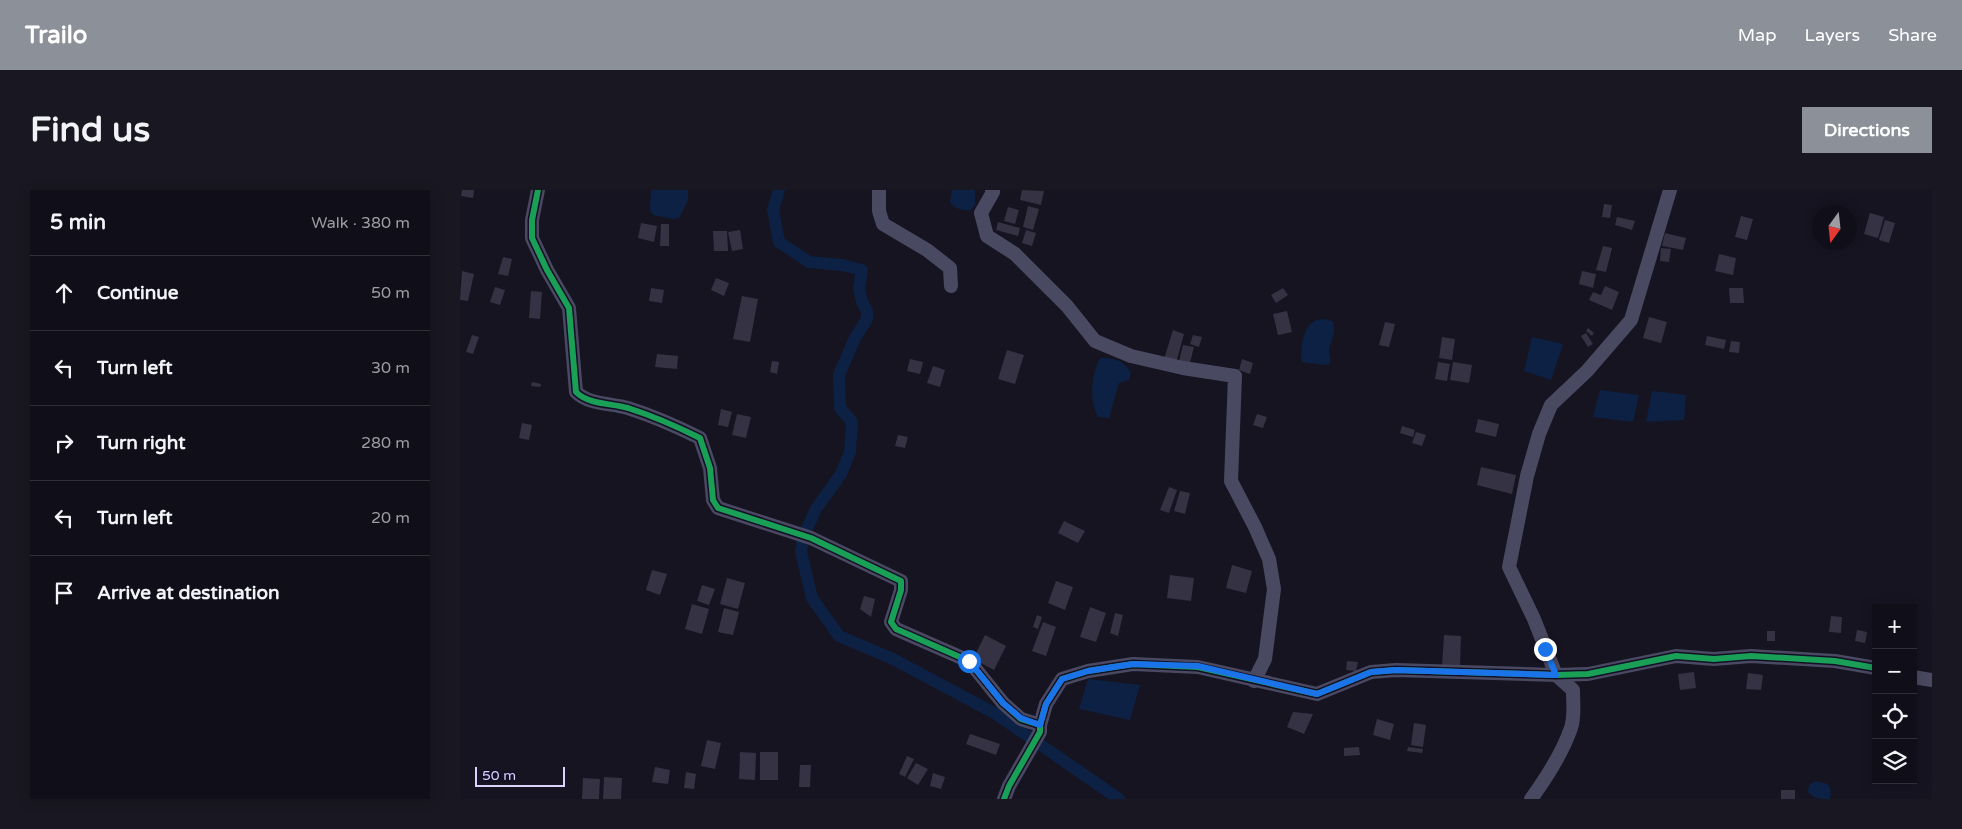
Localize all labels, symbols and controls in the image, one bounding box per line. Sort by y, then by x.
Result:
text: Trailo [25,21,87,50]
text: Map [1738,24,1777,46]
text: Layers [1805,24,1860,46]
text: Share [1888,24,1937,46]
button: Directions [1802,107,1932,153]
text: Find us [30,109,150,151]
north arrow [1812,205,1857,250]
text: 5 min [50,210,106,235]
text: Walk · 380 m [311,213,410,233]
icon: ahead [50,279,78,307]
text: Continue [97,282,179,304]
text: 50 m [371,283,410,303]
icon: left [50,354,78,382]
text: Turn left [97,357,173,379]
text: 30 m [371,358,410,378]
icon: right [50,429,78,457]
text: Turn right [97,432,185,454]
text: 280 m [361,433,410,453]
icon: left [50,504,78,532]
text: Turn left [97,507,173,529]
text: 20 m [371,508,410,528]
icon: arrive [50,579,78,607]
text: Arrive at destination [97,582,280,604]
map controls [1872,604,1917,784]
button: + [1872,604,1917,649]
route end [1534,638,1557,661]
button: − [1872,649,1917,694]
route start [958,650,981,673]
button: locate [1872,694,1917,739]
button: layers [1872,739,1917,784]
scale bar [475,764,565,787]
text: 50 m [482,767,516,784]

